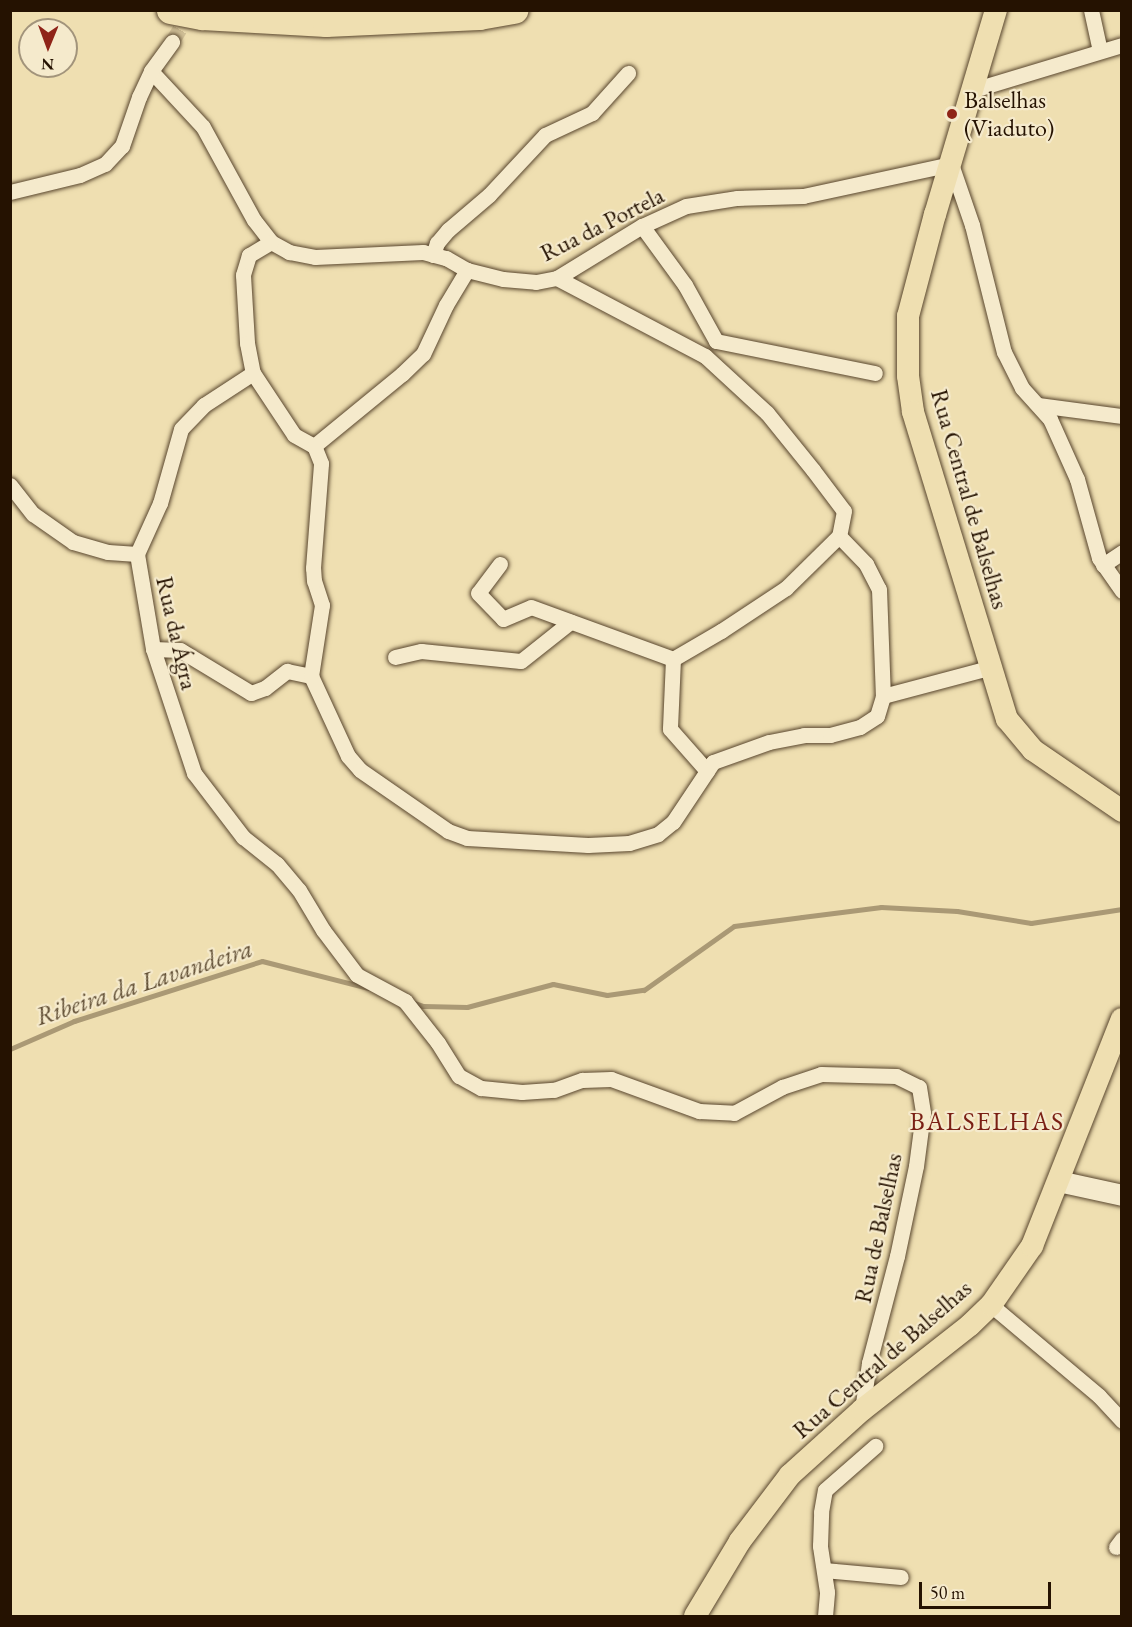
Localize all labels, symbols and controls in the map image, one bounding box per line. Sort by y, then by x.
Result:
north arrow [18,18,78,78]
text: N [41,54,54,75]
place label: Balselhas (Viaduto) [964,86,1054,142]
marker: Balselhas (Viaduto) [945,107,959,121]
street label: Rua da Portela [535,181,669,267]
street label: Rua Central de Balselhas [925,386,1015,612]
street label: Rua da Ágra [150,574,204,692]
water label: Ribeira da Lavandeira [31,933,257,1033]
district label: BALSELHAS [909,1106,1065,1138]
street label: Rua de Balselhas [848,1150,908,1306]
street label: Rua Central de Balselhas [787,1274,977,1444]
scale bar [922,1570,1054,1608]
text: 50 m [930,1581,965,1604]

